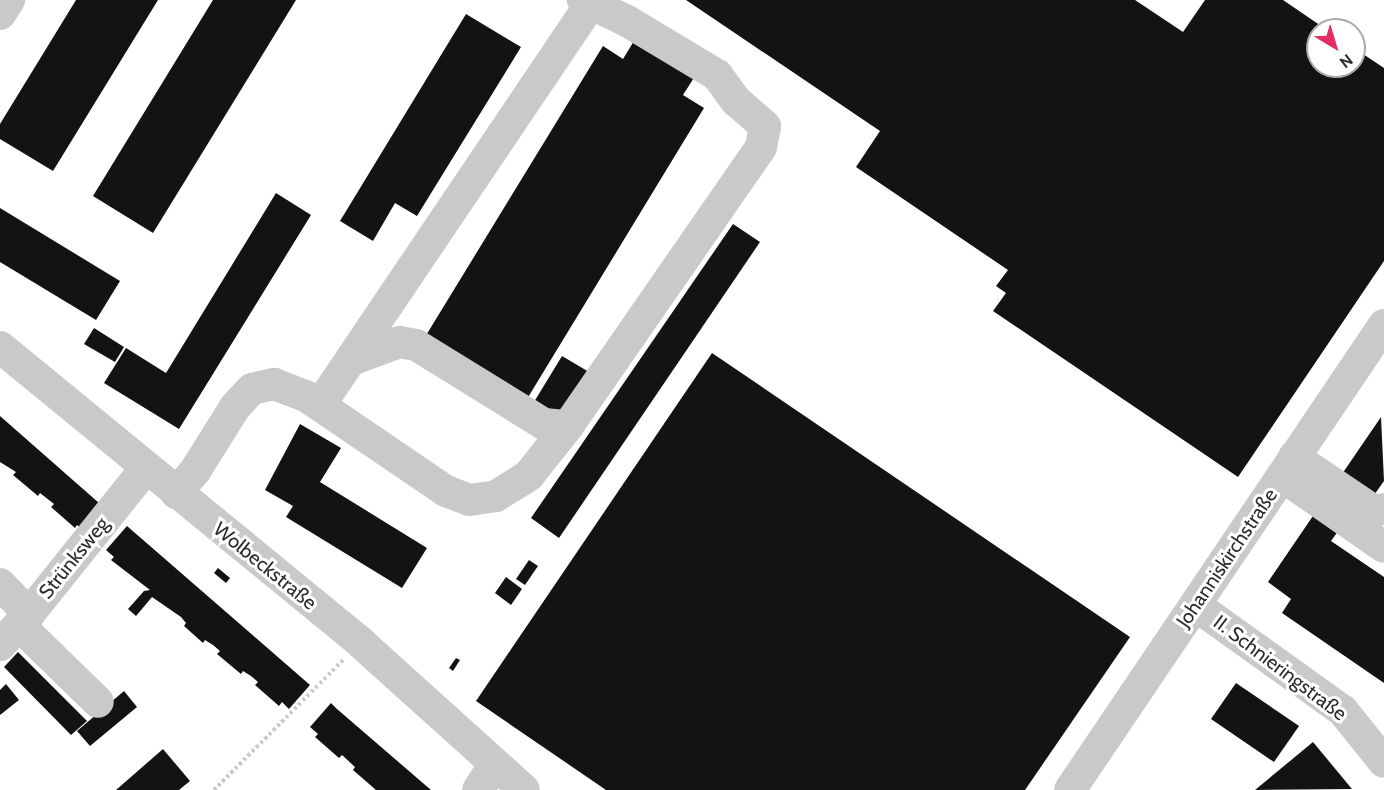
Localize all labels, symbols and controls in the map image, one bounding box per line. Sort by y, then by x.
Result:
north arrow [1306,18,1366,78]
text: N [1336,50,1356,72]
street label: Johanniskirchstraße [1172,484,1282,632]
street label: Strünksweg [34,512,114,604]
street label: Wolbeckstraße [209,517,321,615]
street label: II. Schnieringstraße [1209,610,1351,726]

